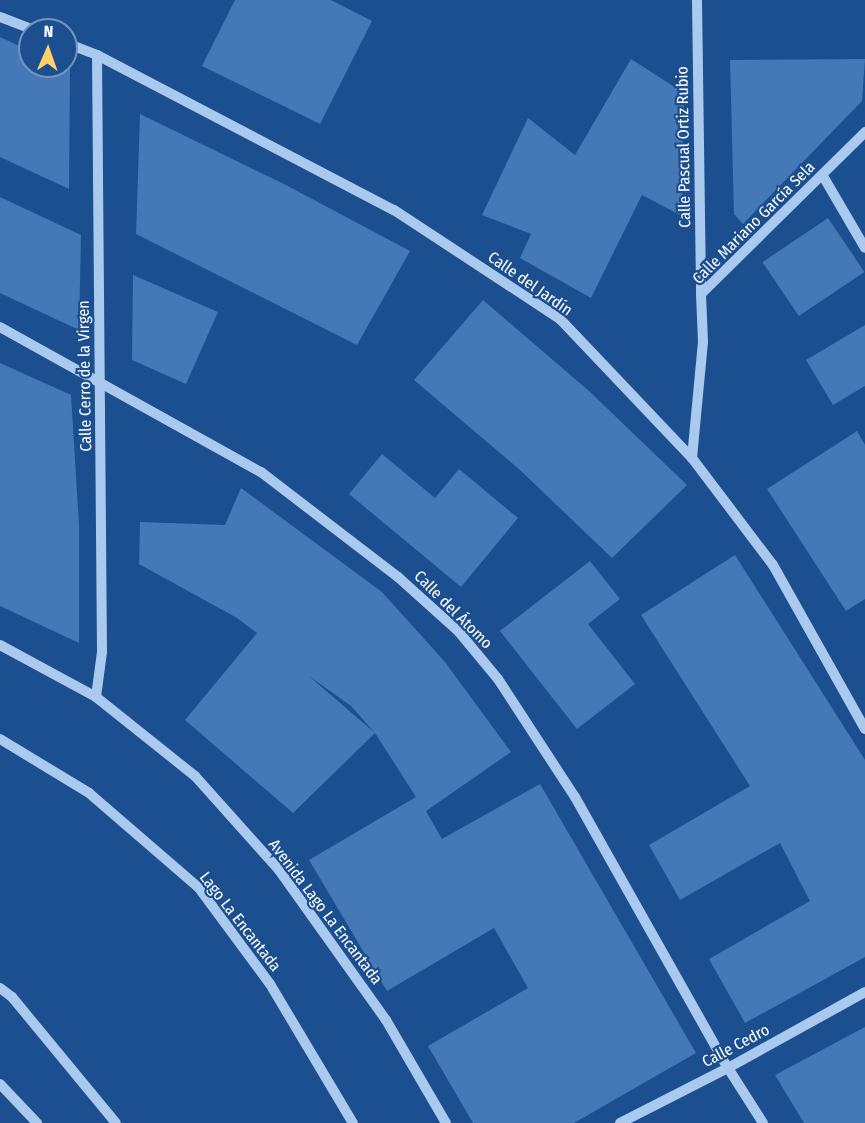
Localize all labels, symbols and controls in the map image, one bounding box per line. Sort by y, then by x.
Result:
north arrow [18,18,78,78]
text: N [43,22,54,41]
street label: Calle Pascual Ortiz Rubio [673,66,695,228]
street label: Calle Mariano García Sela [689,158,819,288]
street label: Calle del Jardín [484,248,576,320]
street label: Calle Cerro de la Virgen [74,300,96,452]
street label: Calle del Átomo [410,567,496,653]
street label: Avenida Lago La Encantada [264,836,386,988]
street label: Lago La Encantada [195,869,285,975]
street label: Calle Cedro [699,1020,773,1072]

